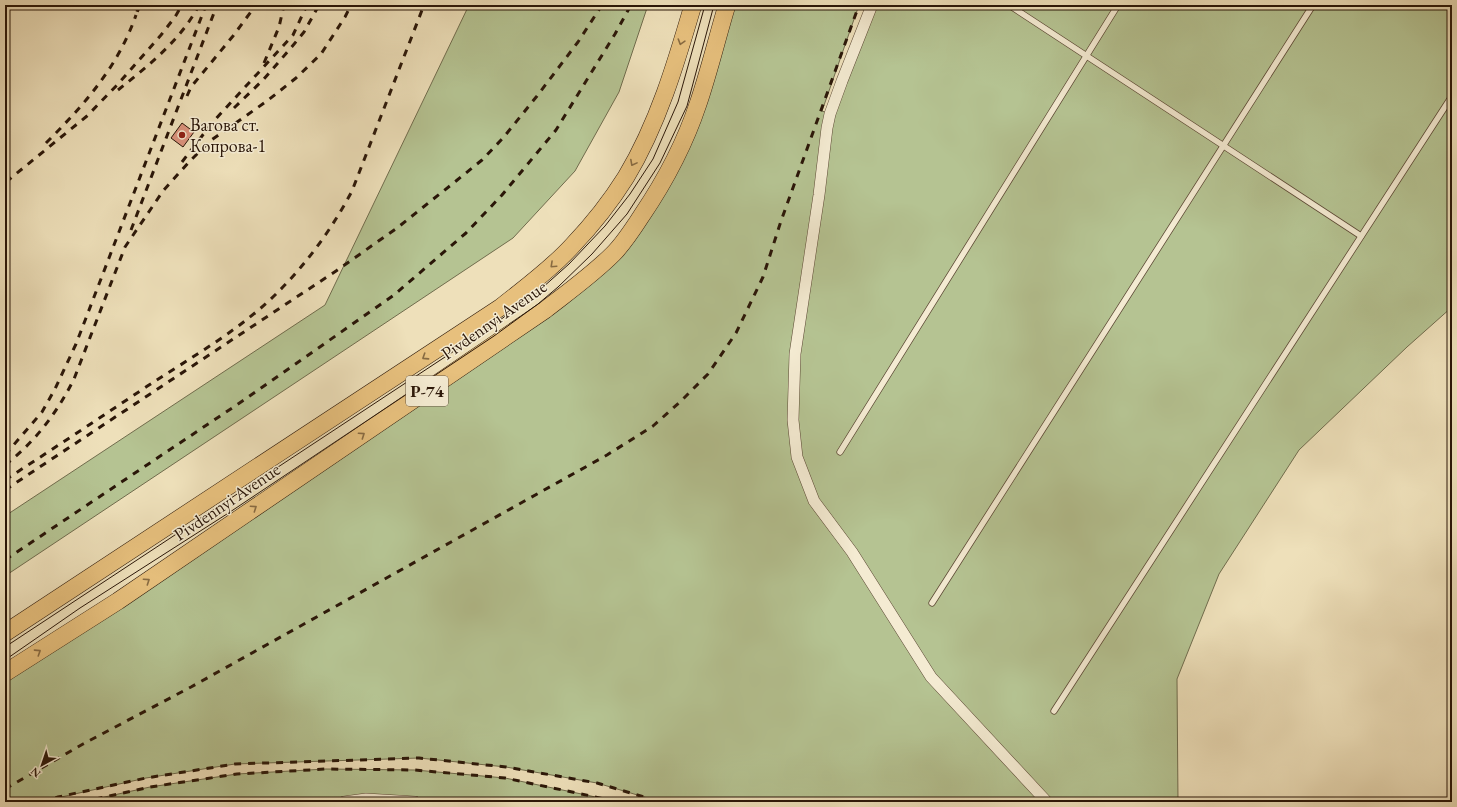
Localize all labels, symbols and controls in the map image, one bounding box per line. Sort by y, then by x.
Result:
one-way arrow [677,39,686,46]
place label: Вагова ст. Копрова-1 [190,113,266,157]
marker: Вагова ст. Копрова-1 [177,130,187,140]
one-way arrow [631,159,638,166]
one-way arrow [550,260,558,267]
street label: Pivdennyi Avenue [436,275,551,365]
one-way arrow [422,352,429,360]
road number: Р-74 [406,376,448,406]
one-way arrow [357,433,364,440]
street label: Pivdennyi Avenue [169,457,284,546]
one-way arrow [250,505,257,513]
one-way arrow [142,579,149,586]
one-way arrow [34,649,41,657]
north arrow [22,745,62,785]
text: N [28,764,43,781]

